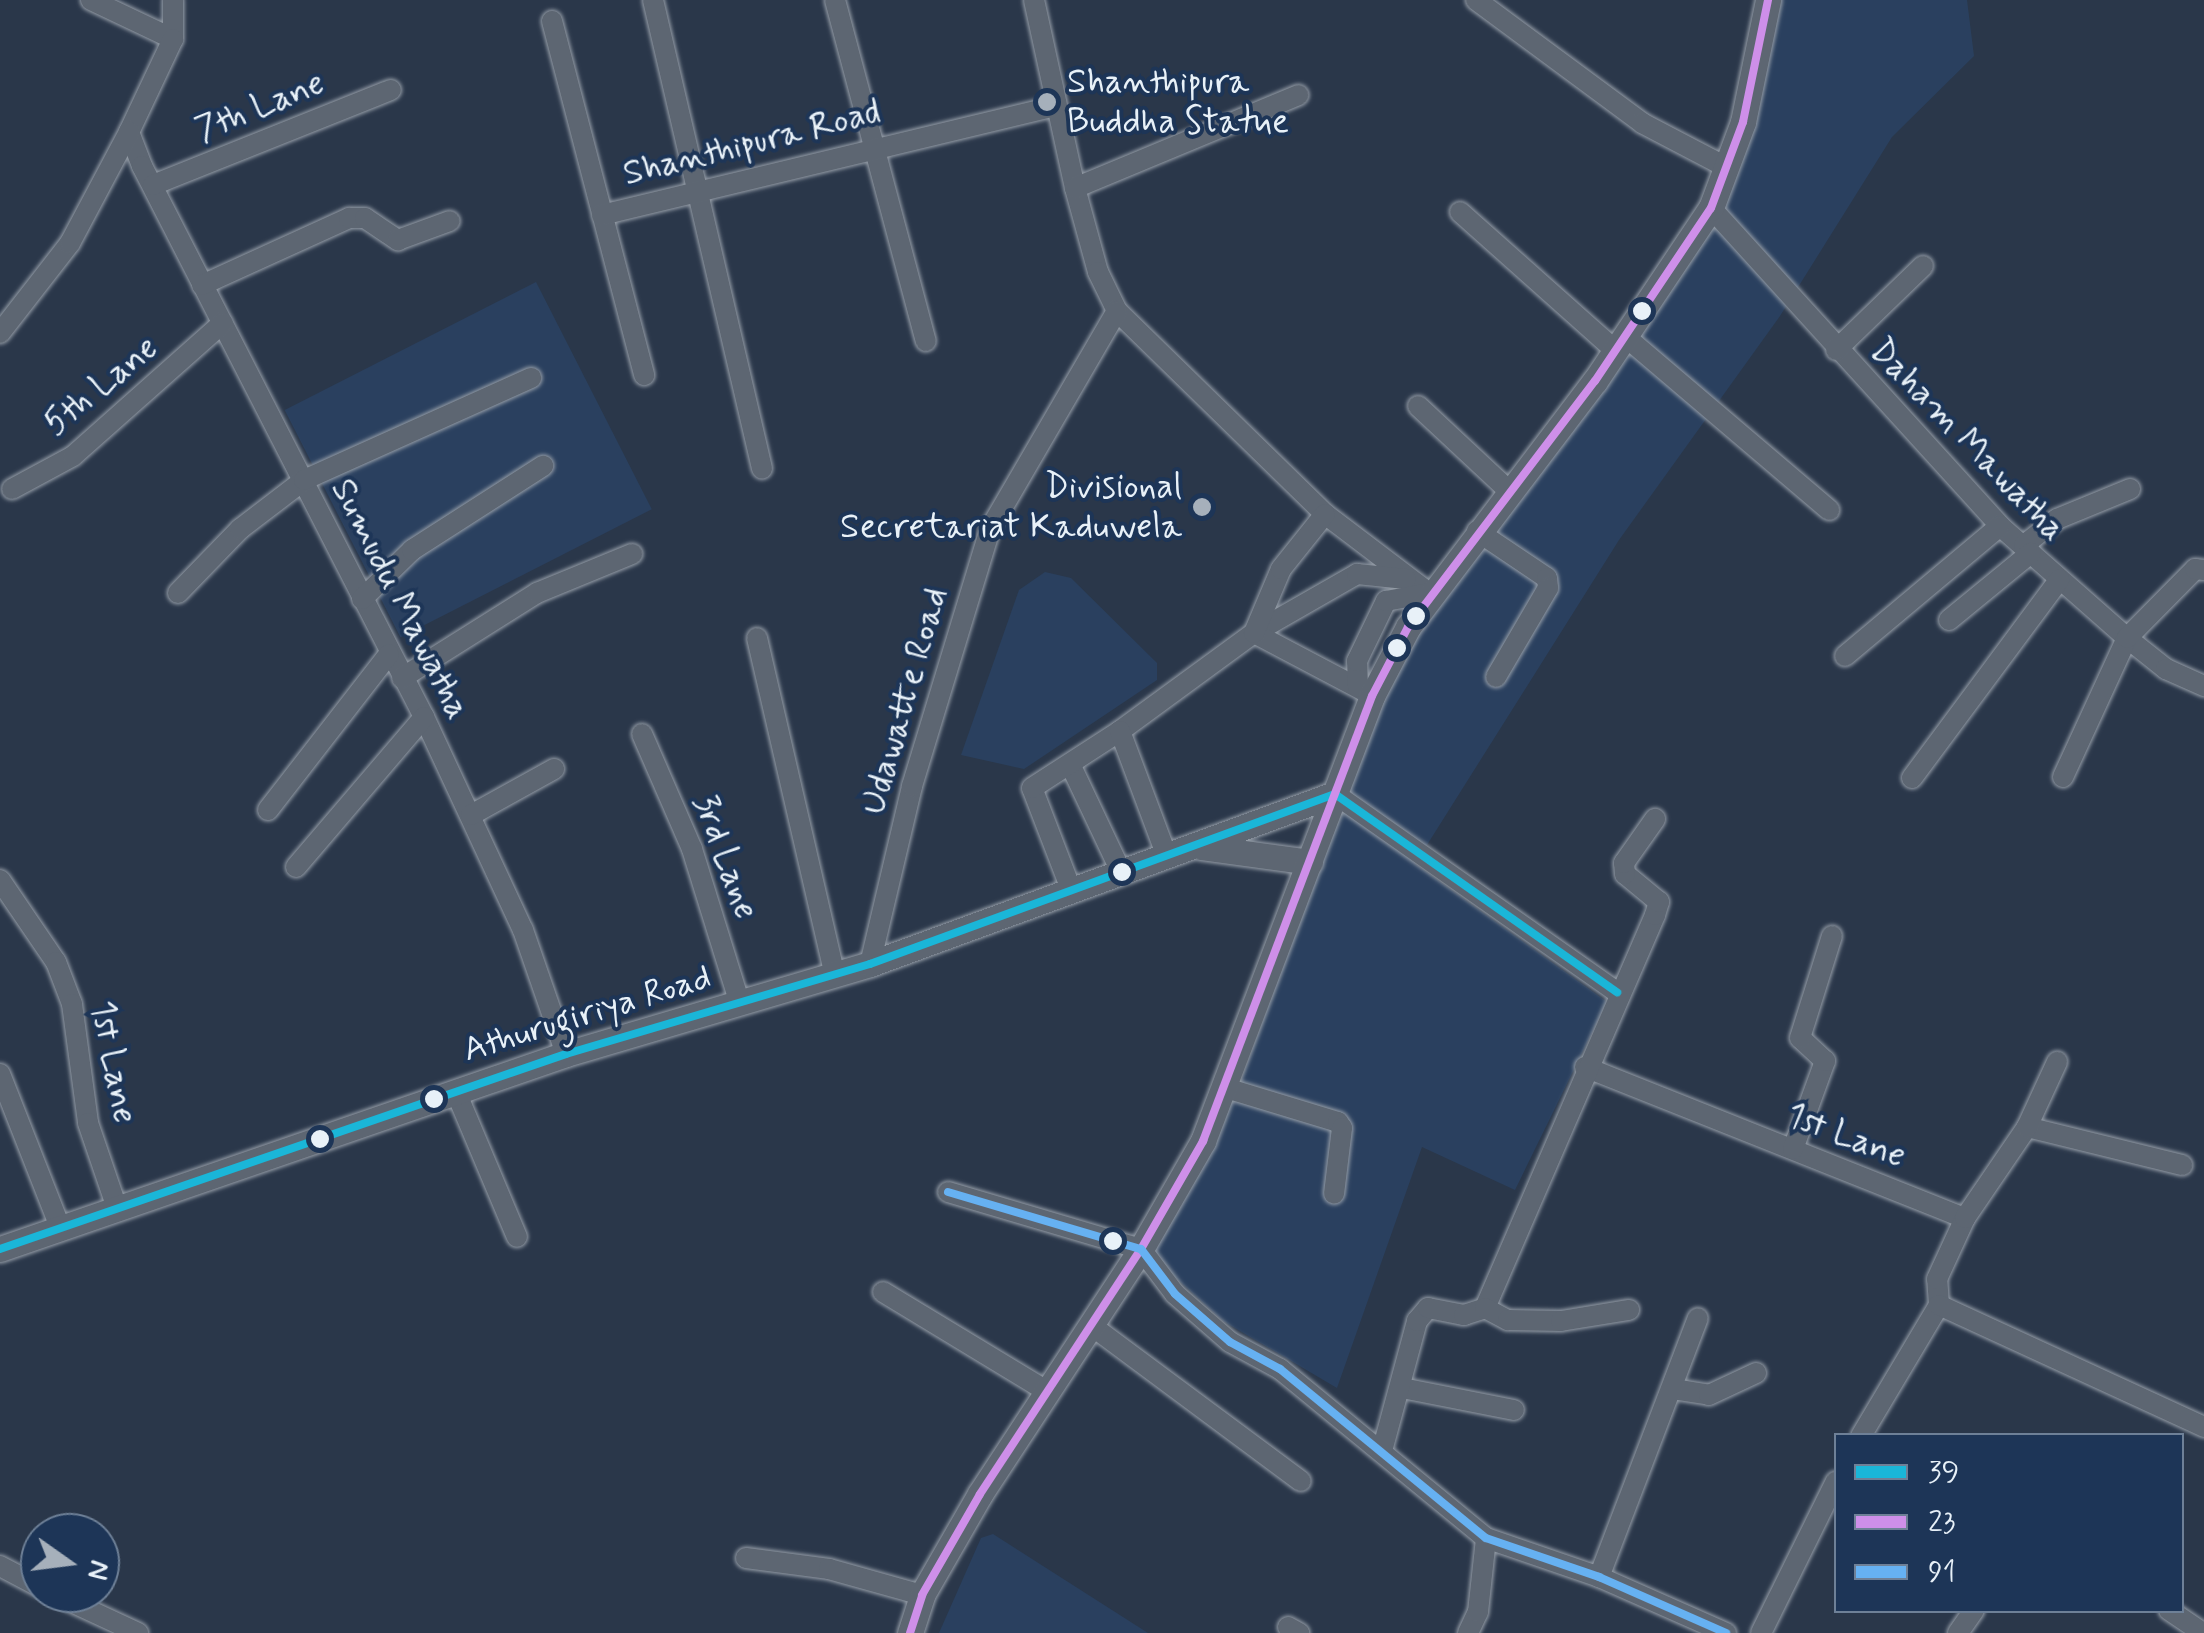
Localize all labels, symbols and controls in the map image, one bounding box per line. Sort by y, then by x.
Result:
place label: Shanthipura Buddha Statue [1067,61,1284,143]
street label: 7th Lane [189,62,331,152]
street label: Shanthipura Road [620,91,884,195]
marker: Shanthipura Buddha Statue [1036,91,1058,113]
unlabelled marker [1632,301,1652,321]
street label: 5th Lane [35,327,167,445]
street label: Daham Mawatha [1861,332,2073,548]
place label: Divisional Secretariat Kaduwela [849,466,1182,548]
street label: Sumudu Mawatha [321,472,479,726]
marker: Divisional Secretariat Kaduwela [1191,496,1213,518]
street label: Udawatte Road [853,584,957,818]
unlabelled marker [1406,606,1426,626]
unlabelled marker [1387,638,1407,658]
street label: 3rd Lane [683,788,767,926]
unlabelled marker [1112,862,1132,882]
street label: Athurugiriya Road [458,956,716,1072]
street label: 1st Lane [81,997,145,1127]
unlabelled marker [424,1089,444,1109]
street label: 1st Lane [1780,1094,1912,1178]
unlabelled marker [310,1129,330,1149]
unlabelled marker [1103,1231,1123,1251]
legend [1834,1433,2184,1613]
text: 39 [1928,1453,1959,1492]
text: 23 [1928,1503,1955,1542]
north arrow [20,1513,120,1613]
text: 91 [1928,1553,1956,1592]
text: N [77,1556,118,1583]

